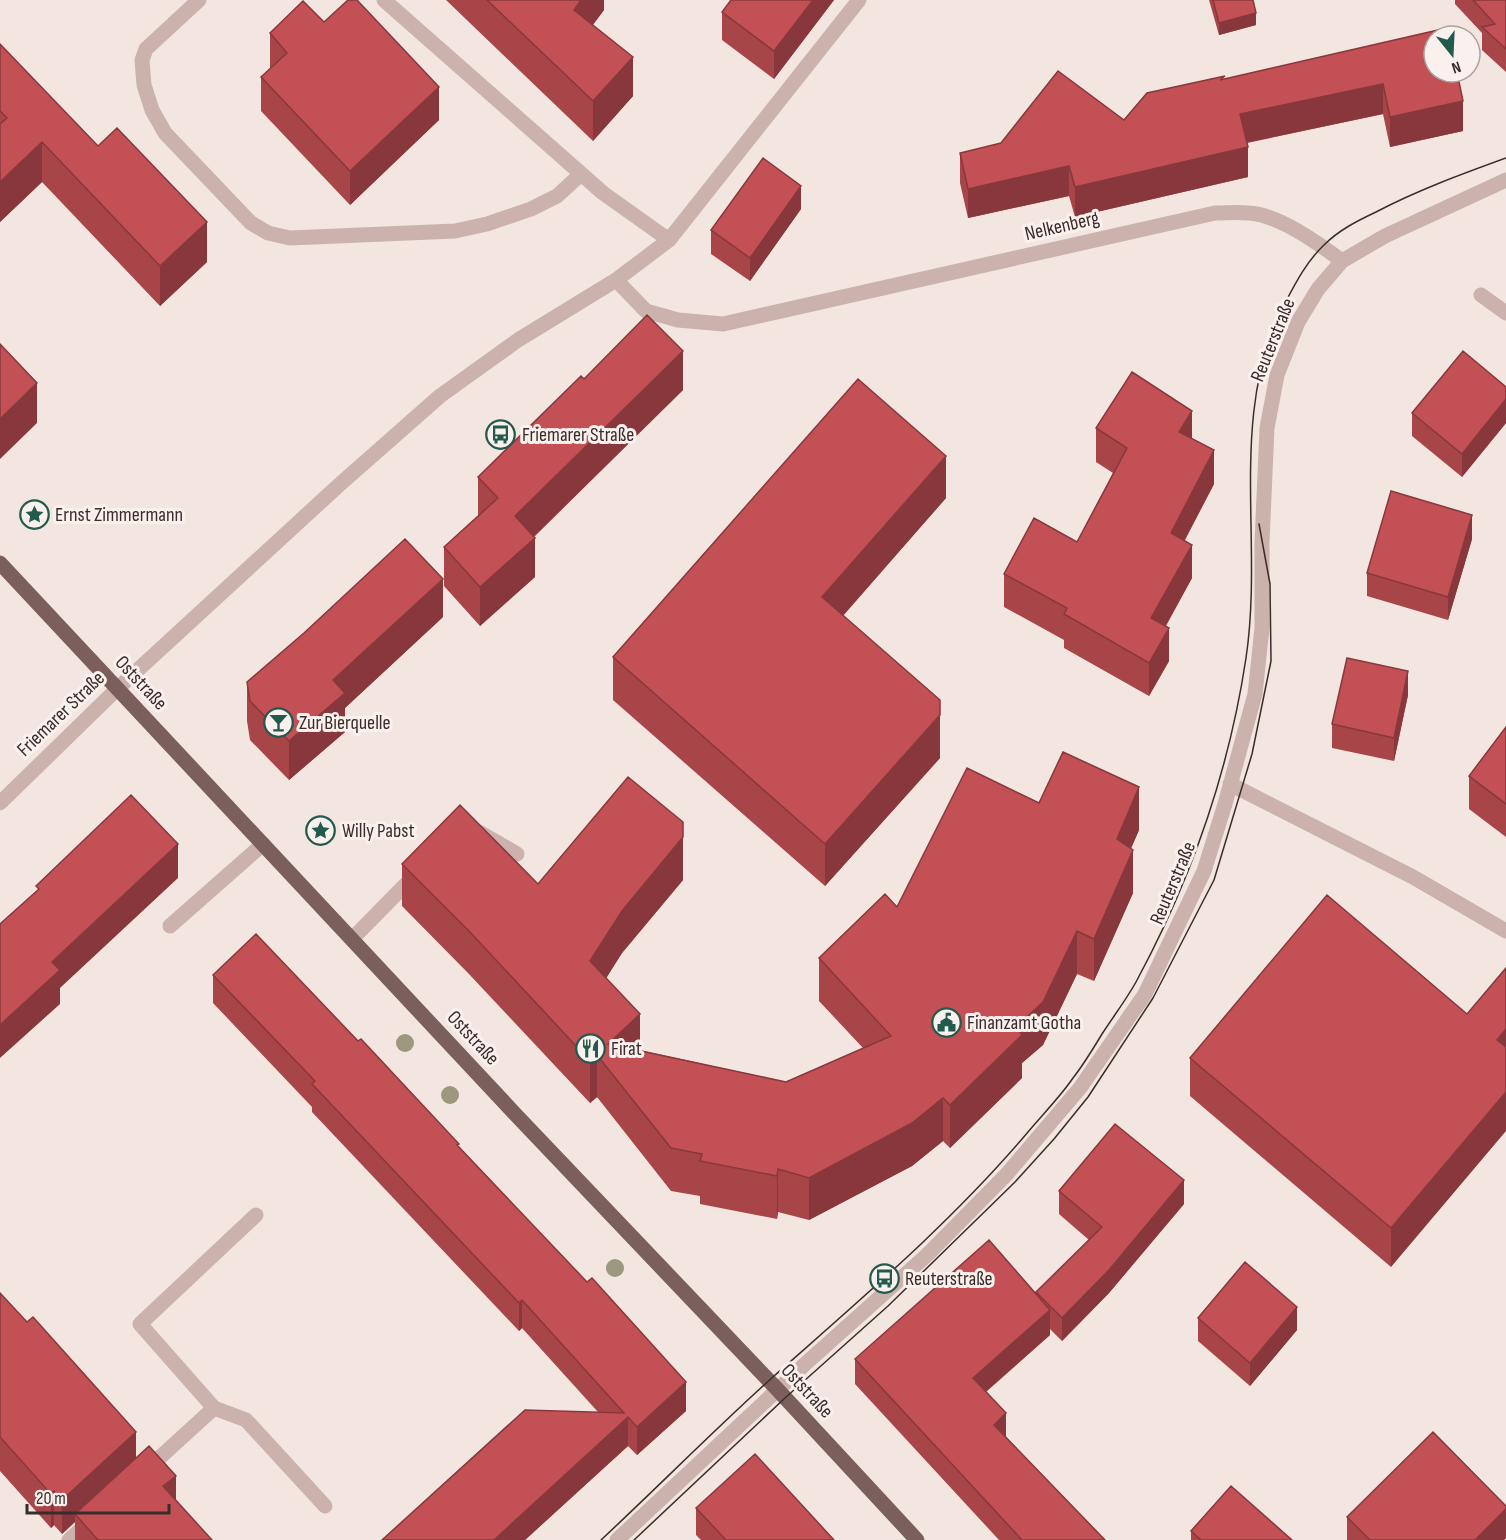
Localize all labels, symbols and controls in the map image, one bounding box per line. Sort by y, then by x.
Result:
north arrow [1422,24,1482,84]
text: N [1449,56,1463,77]
street label: Nelkenberg [1023,206,1101,246]
street label: Reuterstraße [1245,295,1301,385]
bus stop icon: Friemarer Straße [485,419,517,451]
place label: Friemarer Straße [522,423,634,447]
place icon: Ernst Zimmermann [18,499,50,531]
place label: Ernst Zimmermann [55,503,183,527]
street label: Oststraße [110,651,172,715]
street label: Friemarer Straße [12,666,110,762]
bar icon: Zur Bierquelle [262,707,294,739]
place label: Zur Bierquelle [299,711,391,735]
place icon: Willy Pabst [305,815,337,847]
place label: Willy Pabst [342,819,415,843]
street label: Reuterstraße [1145,838,1201,928]
street label: Oststraße [442,1006,504,1070]
public building icon: Finanzamt Gotha [930,1007,962,1039]
place label: Finanzamt Gotha [967,1011,1081,1035]
restaurant icon: Firat [574,1033,606,1065]
place label: Firat [611,1037,642,1061]
bus stop icon: Reuterstraße [868,1263,900,1295]
place label: Reuterstraße [905,1267,993,1291]
street label: Oststraße [776,1359,838,1423]
scale bar [27,1477,170,1515]
text: 20 m [36,1488,66,1509]

